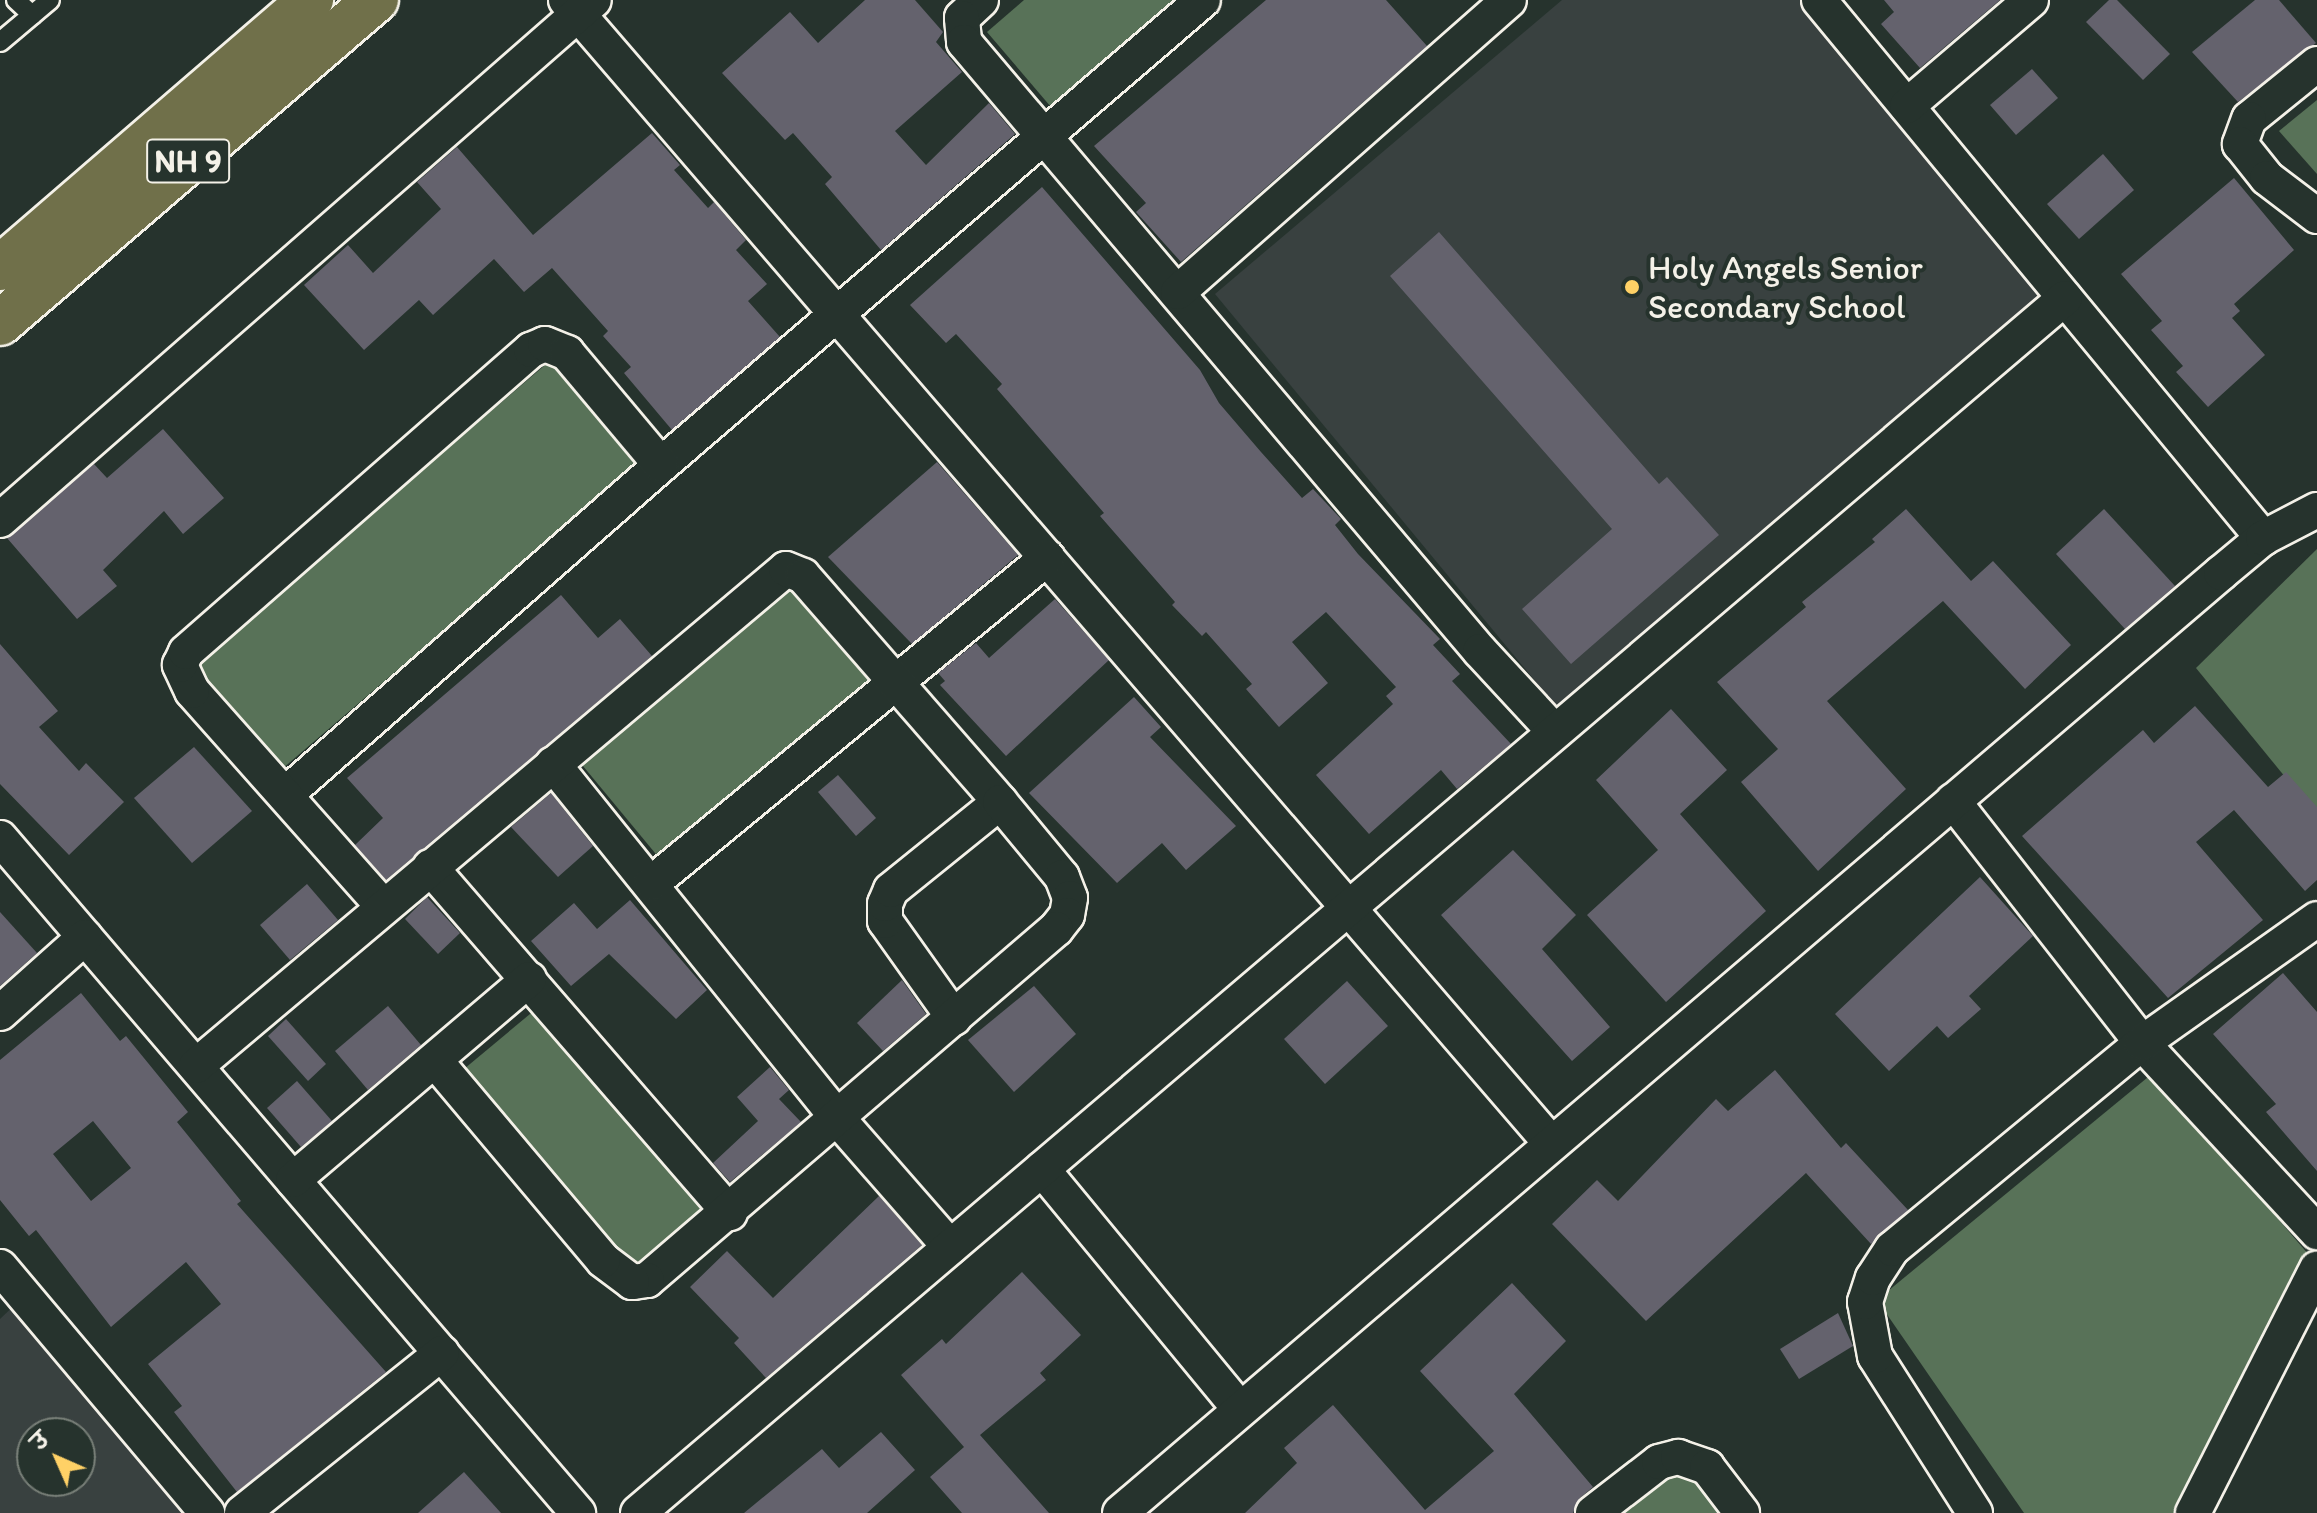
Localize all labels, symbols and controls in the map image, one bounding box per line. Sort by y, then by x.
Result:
road number: NH 9 [146,133,230,189]
place label: Holy Angels Senior Secondary School [1648,247,1922,326]
marker: Holy Angels Senior Secondary School [1623,278,1641,296]
north arrow [16,1417,96,1497]
text: उ [25,1426,55,1456]

